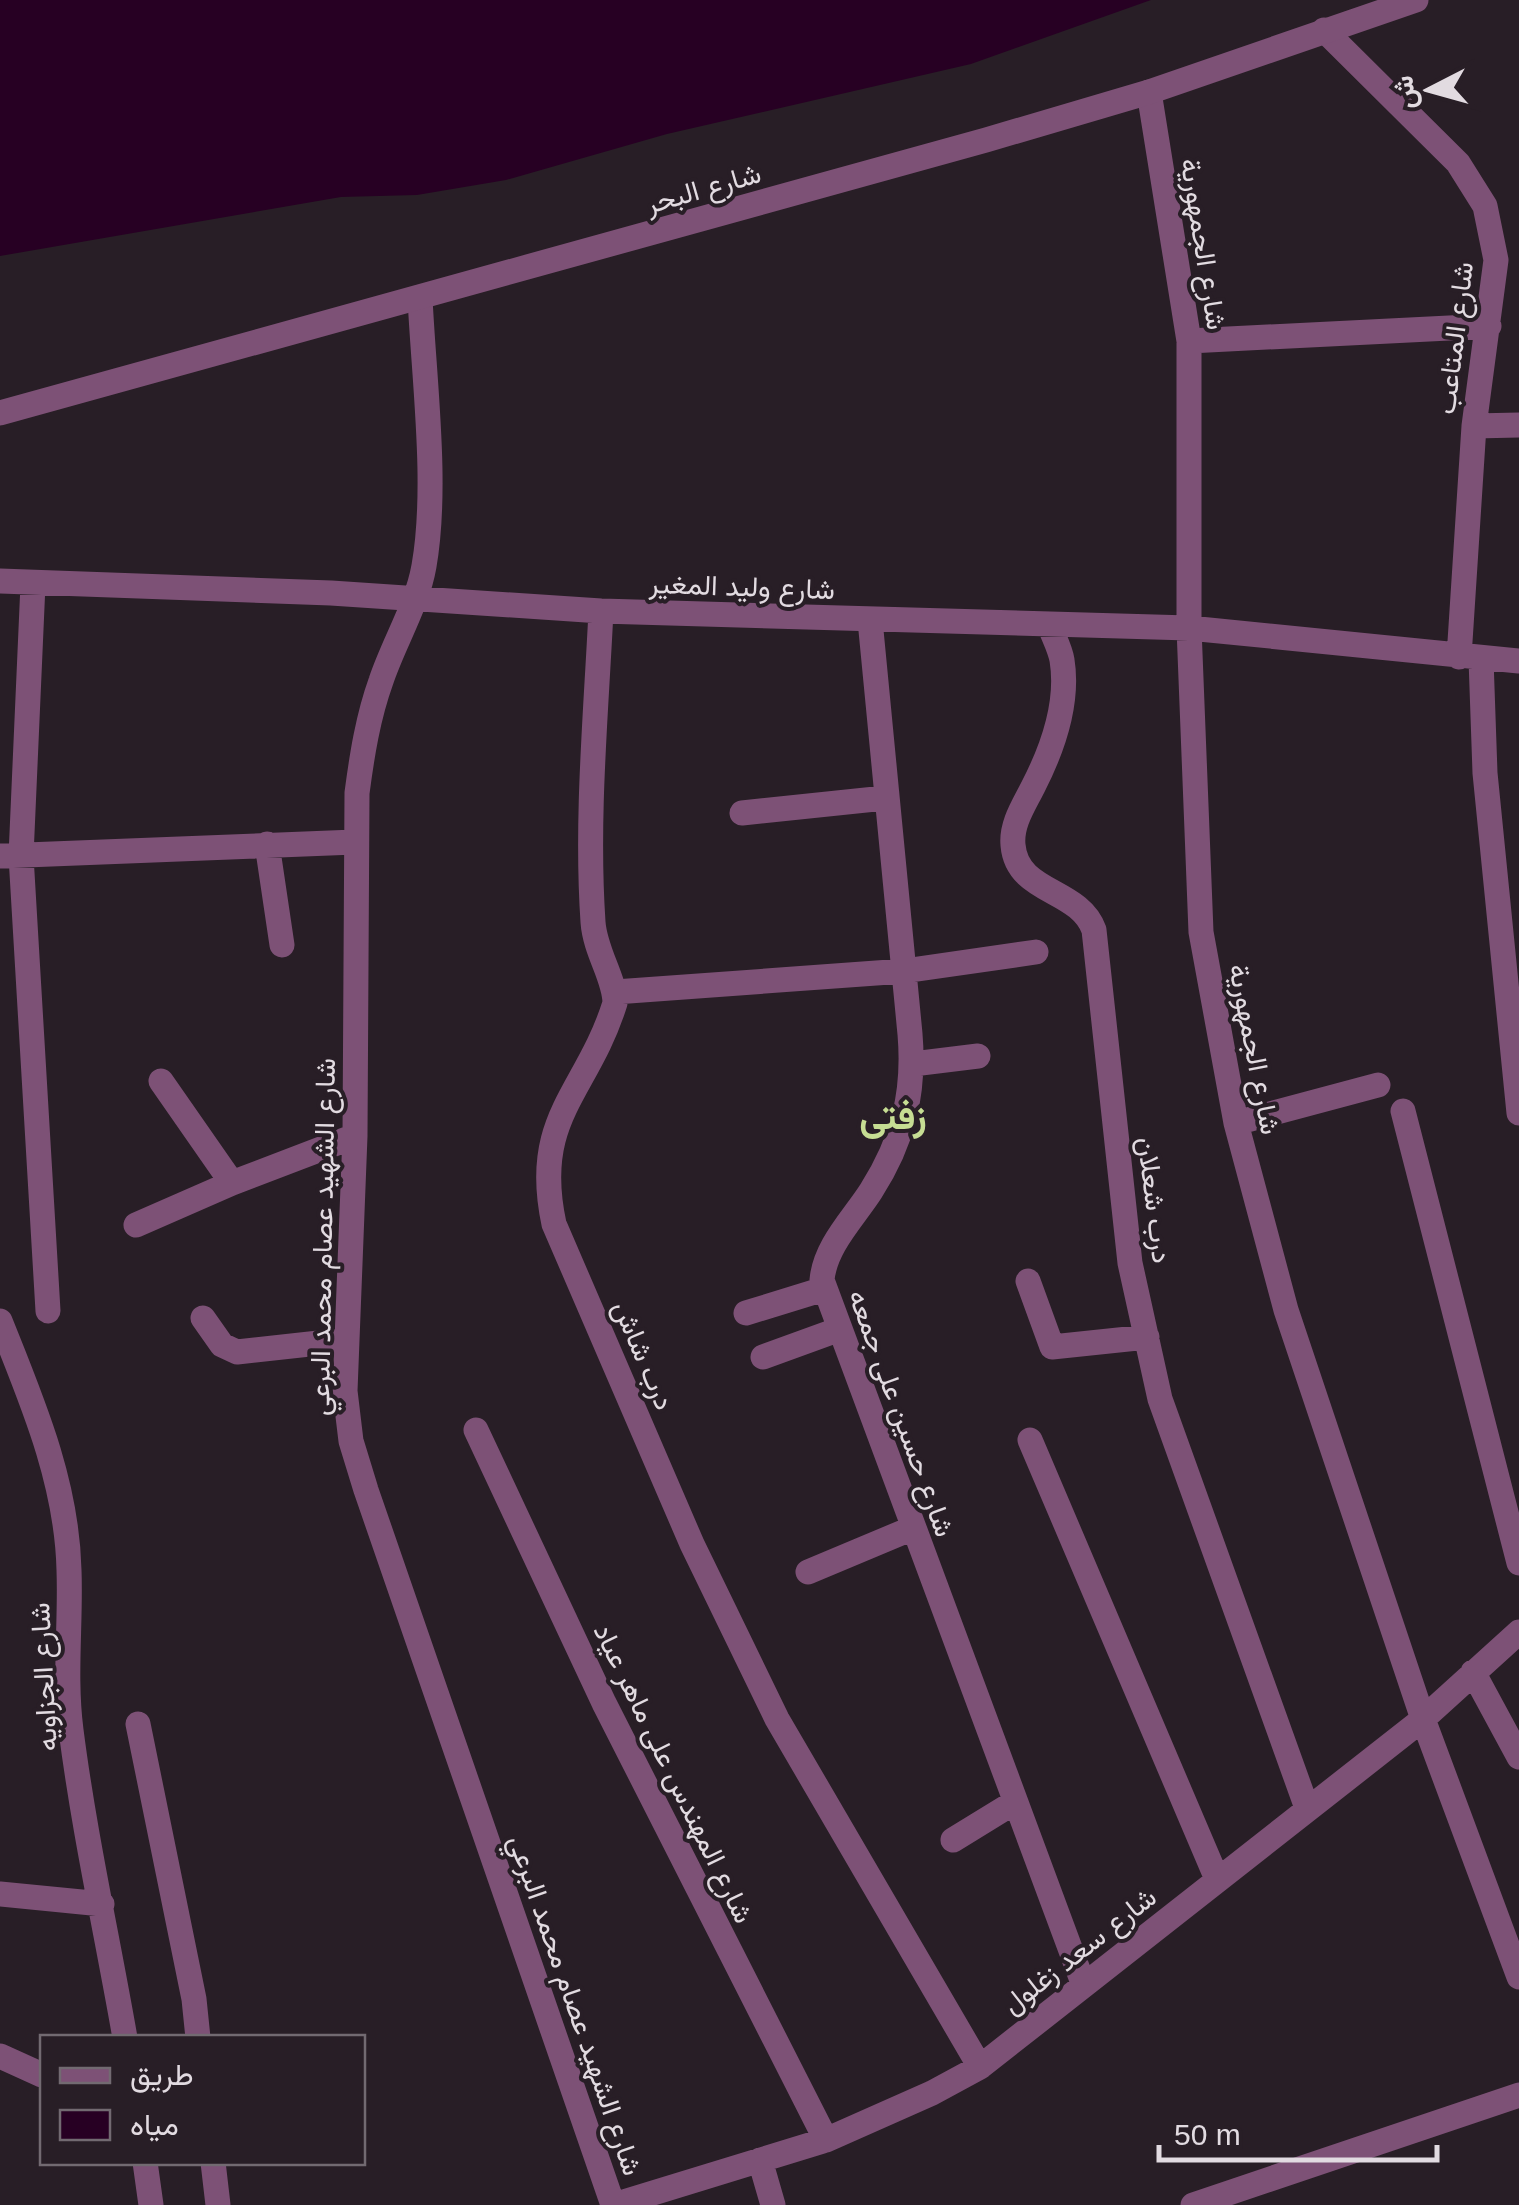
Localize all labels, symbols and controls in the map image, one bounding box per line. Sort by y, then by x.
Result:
north arrow [1379,40,1479,140]
text: ش [1387,74,1423,111]
street label: شارع الجمهورية [1172,156,1232,332]
street label: شارع البحر [641,157,765,223]
street label: شارع المتاعب [1430,260,1482,416]
street label: شارع وليد المغير [647,568,835,608]
street label: شارع الجمهورية [1220,961,1286,1138]
street label: شارع الشهيد عصام محمد البرعي [304,1058,348,1416]
district label: زفتى [859,1095,927,1140]
street label: درب شعلان [1129,1135,1178,1265]
street label: شارع حسين على جمعه [840,1286,961,1542]
street label: درب شاش [605,1296,680,1415]
street label: شارع الجزاويه [24,1602,66,1752]
street label: شارع المهندس على ماهر عياد [585,1619,760,1929]
street label: شارع الشهيد عصام محمد البرعي [496,1831,648,2182]
street label: شارع سعد زغلول [996,1881,1164,2022]
legend [40,2035,365,2165]
text: طريق [130,2058,194,2093]
scale bar [1159,2100,1436,2162]
text: مياه [130,2108,179,2142]
text: 50 m [1174,2118,1241,2151]

